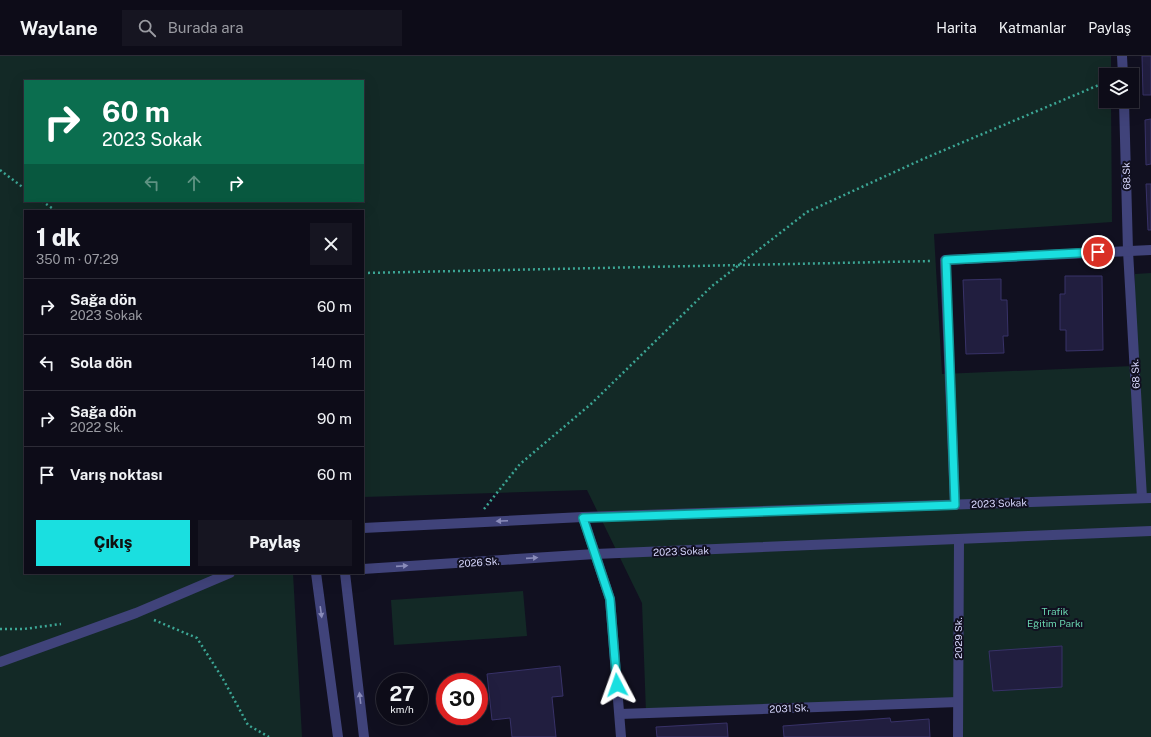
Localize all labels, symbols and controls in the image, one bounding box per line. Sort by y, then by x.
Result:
search box [122,10,402,46]
text: Waylane [20,17,98,39]
icon: search [136,17,158,39]
text: Burada ara [168,19,244,36]
text: Harita [936,20,977,36]
text: Katmanlar [999,20,1066,36]
text: Paylaş [1088,20,1131,36]
map controls [1099,68,1139,108]
button: layers [1099,68,1139,108]
text: 60 m [102,95,170,128]
icon: right [36,96,88,148]
text: 2023 Sokak [102,129,202,150]
street label: 68.Sk [1120,162,1132,190]
icon: left [141,172,163,194]
icon: ahead [183,172,205,194]
icon: right [225,172,247,194]
text: 1 dk [36,223,81,251]
button: close [310,223,352,265]
pin [1081,235,1115,269]
icon: arrive [1087,241,1109,263]
text: 350 m · 07:29 [36,252,119,267]
text: Sağa dön [70,291,136,308]
icon: right [36,296,58,318]
text: 60 m [317,298,352,315]
text: 2023 Sokak [70,308,142,323]
icon: left [36,352,58,374]
text: Sola dön [70,354,132,371]
text: 140 m [311,354,352,371]
street label: 68 Sk. [1128,359,1142,389]
text: Sağa dön [70,403,136,420]
icon: right [36,408,58,430]
text: 90 m [317,410,352,427]
text: 2022 Sk. [70,420,123,435]
icon: arrive [36,464,58,486]
text: Varış noktası [70,466,162,483]
text: 60 m [317,466,352,483]
street label: 2023 Sokak [971,496,1027,510]
one-way arrow [496,518,508,525]
button: Çıkış [36,520,190,566]
button: Paylaş [198,520,352,566]
street label: 2023 Sokak [653,544,709,558]
street label: 2026 Sk. [458,555,500,569]
one-way arrow [526,555,538,562]
one-way arrow [396,563,408,570]
park label: Trafik Eğitim Parkı [1027,605,1083,629]
one-way arrow [318,606,324,618]
street label: 2029 Sk. [952,617,964,659]
position arrow [596,664,638,706]
speed limit sign: 30 [436,673,488,725]
text: 27 [389,682,415,706]
one-way arrow [356,692,363,704]
street label: 2031 Sk. [769,701,809,715]
text: km/h [390,703,414,715]

